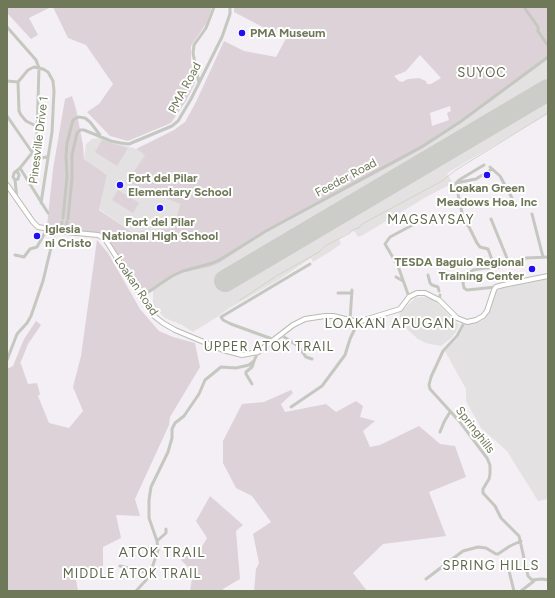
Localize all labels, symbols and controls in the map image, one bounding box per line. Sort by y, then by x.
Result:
place label: PMA Museum [250,26,326,40]
marker: PMA Museum [237,28,247,38]
street label: PMA Road [166,60,204,116]
district label: SUYOC [457,65,507,81]
street label: Pinesville Drive 1 [26,95,52,185]
street label: Feeder Road [313,156,379,200]
marker: Loakan Green Meadows Hoa, Inc [482,170,492,180]
place label: Fort del Pilar Elementary School [128,171,232,199]
marker: Fort del Pilar Elementary School [115,180,125,190]
place label: Loakan Green Meadows Hoa, Inc [437,181,537,209]
marker: Fort del Pilar National High School [155,203,165,213]
district label: MAGSAYSAY [387,212,475,228]
place label: Fort del Pilar National High School [102,215,218,243]
place label: Iglesia ni Cristo [45,222,91,250]
marker: Iglesia ni Cristo [32,231,42,241]
street label: Loakan Road [111,254,161,318]
place label: TESDA Baguio Regional Training Center [394,255,524,283]
marker: TESDA Baguio Regional Training Center [527,264,537,274]
district label: LOAKAN APUGAN [324,316,456,332]
district label: UPPER ATOK TRAIL [204,339,334,355]
street label: Springhills [452,404,498,456]
district label: ATOK TRAIL [119,545,205,561]
district label: SPRING HILLS [442,558,540,574]
district label: MIDDLE ATOK TRAIL [63,566,201,582]

